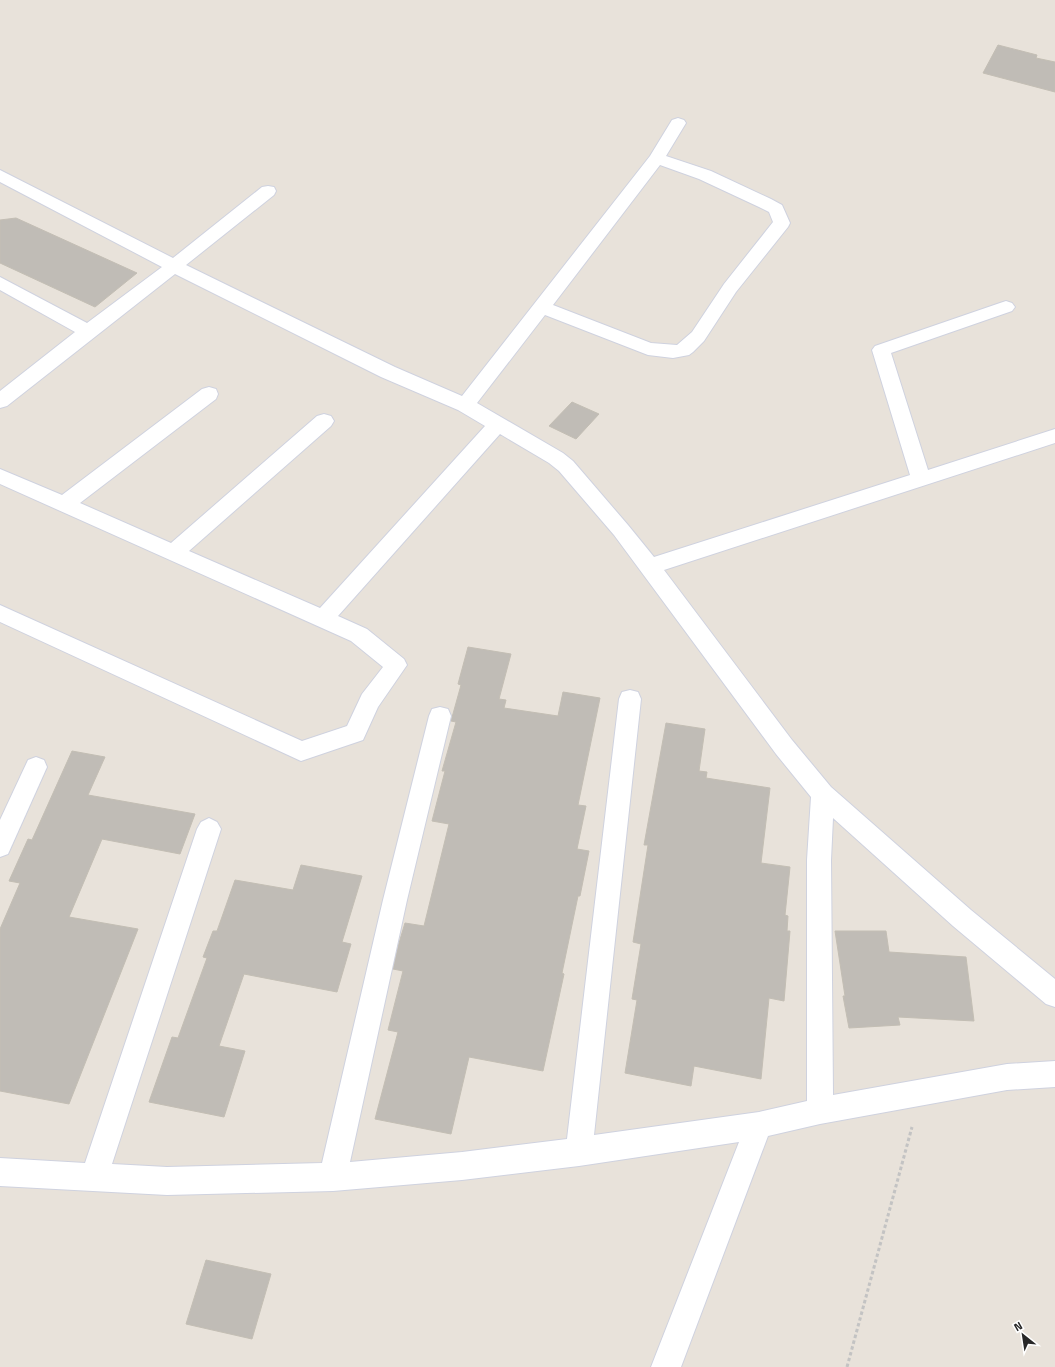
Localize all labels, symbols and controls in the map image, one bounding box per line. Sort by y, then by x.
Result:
north arrow [1003,1315,1043,1355]
text: N [1011,1318,1025,1335]

